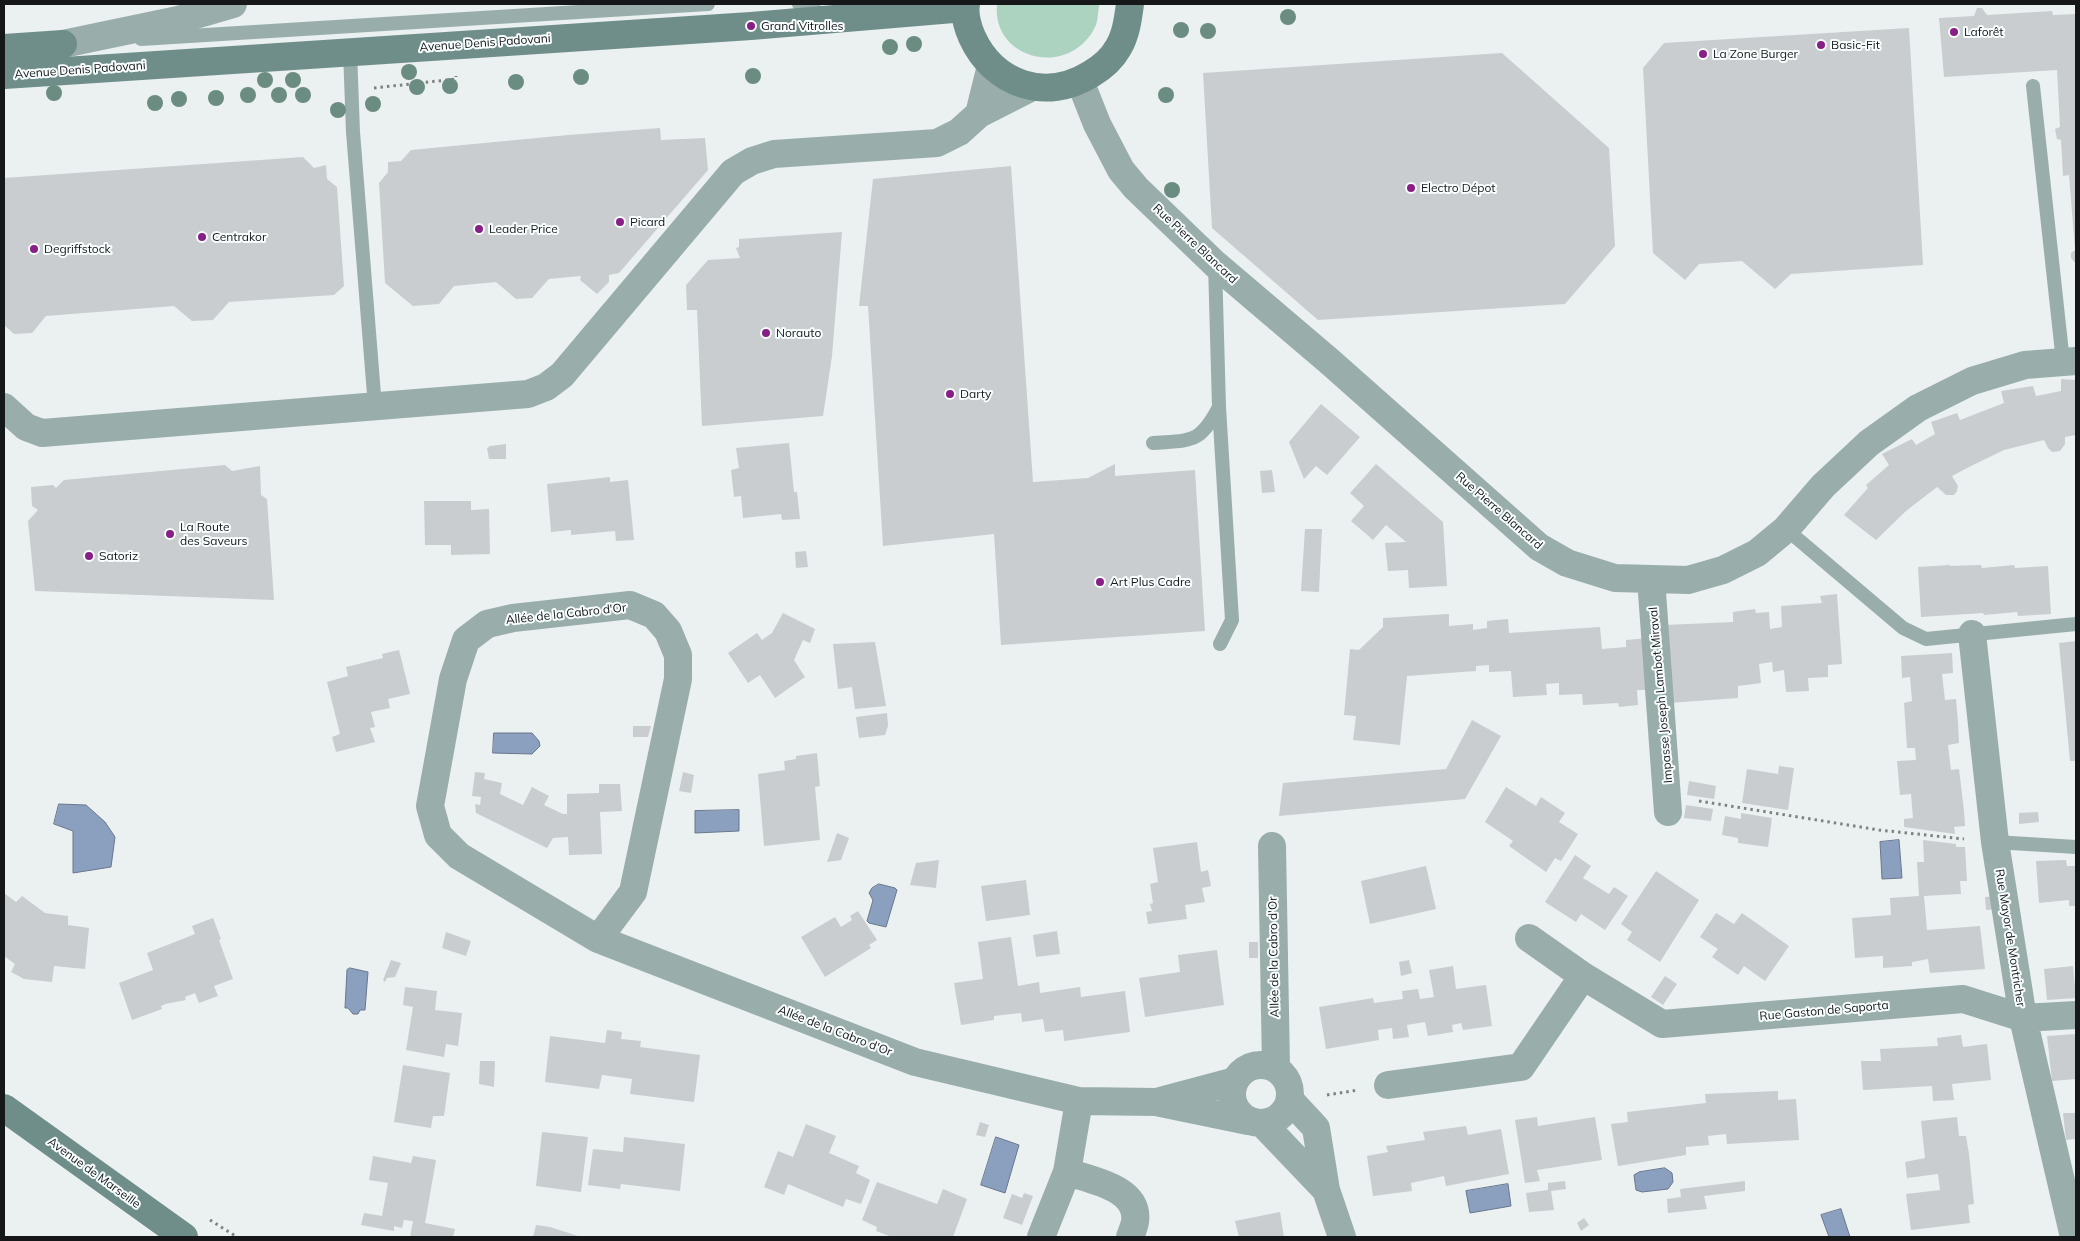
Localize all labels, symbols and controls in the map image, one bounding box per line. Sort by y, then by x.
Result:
place label: Grand Vitrolles [761,19,843,33]
marker: Grand Vitrolles [745,20,757,32]
place label: Laforêt [1964,25,2003,39]
marker: Laforêt [1948,26,1960,38]
street label: Avenue Denis Padovani [419,31,551,55]
place label: Basic-Fit [1831,38,1880,52]
marker: Basic-Fit [1815,39,1827,51]
place label: La Zone Burger [1713,47,1798,61]
marker: La Zone Burger [1697,48,1709,60]
street label: Avenue Denis Padovani [14,58,146,82]
place label: Electro Dépot [1421,181,1496,195]
marker: Electro Dépot [1405,182,1417,194]
street label: Rue Pierre Blancard [1150,201,1240,287]
place label: Picard [630,215,665,229]
marker: Picard [614,216,626,228]
place label: Leader Price [489,222,558,236]
marker: Leader Price [473,223,485,235]
place label: Centrakor [212,230,266,244]
marker: Centrakor [196,231,208,243]
place label: Degriffstock [44,242,111,256]
marker: Degriffstock [28,243,40,255]
place label: Norauto [776,326,821,340]
marker: Norauto [760,327,772,339]
place label: Darty [960,387,991,401]
marker: Darty [944,388,956,400]
street label: Rue Pierre Blancard [1453,469,1545,553]
place label: La Route des Saveurs [180,520,247,548]
marker: La Route des Saveurs [164,528,176,540]
place label: Satoriz [99,549,138,563]
marker: Satoriz [83,550,95,562]
place label: Art Plus Cadre [1110,575,1191,589]
marker: Art Plus Cadre [1094,576,1106,588]
street label: Allée de la Cabro d'Or [505,601,627,627]
street label: Impasse Joseph Lambot Miraval [1646,606,1676,784]
street label: Rue Mayor de Montricher [1992,868,2028,1008]
street label: Allée de la Cabro d'Or [1266,896,1282,1018]
street label: Rue Gaston de Saporta [1759,998,1889,1024]
street label: Allée de la Cabro d'Or [776,1003,894,1059]
street label: Avenue de Marseille [45,1135,143,1211]

